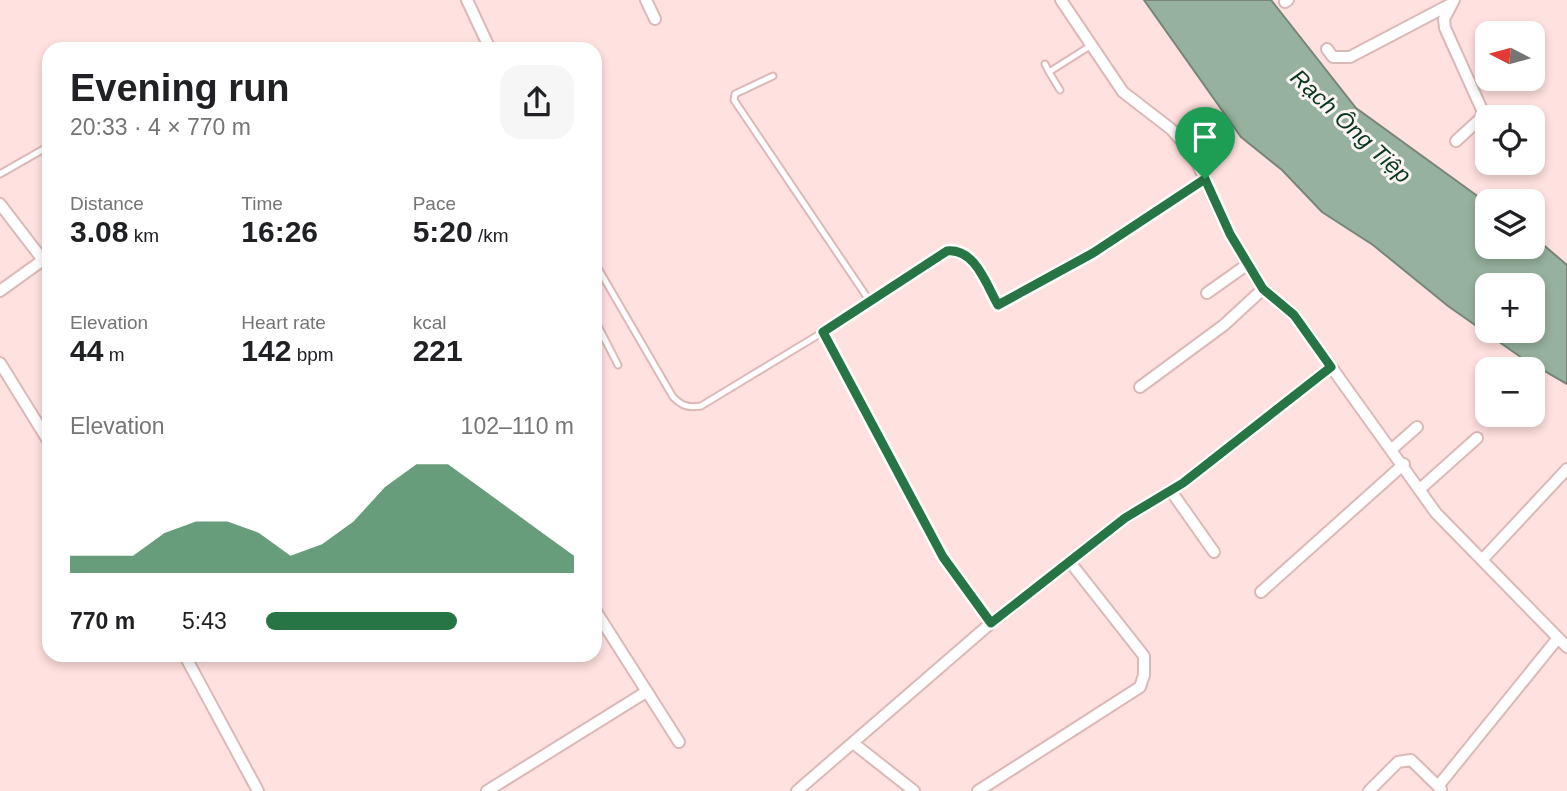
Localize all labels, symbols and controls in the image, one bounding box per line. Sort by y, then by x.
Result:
north arrow [1475,21,1545,91]
map controls [1475,21,1545,427]
water label: Rạch Ông Tiệp [1286,63,1417,188]
button: share [500,65,574,139]
text: Evening run [70,67,290,109]
button: locate [1475,105,1545,175]
pin [1175,107,1235,179]
text: 20:33 · 4 × 770 m [70,114,251,140]
icon: arrive [1186,118,1224,156]
button: layers [1475,189,1545,259]
text: Distance [70,193,144,214]
text: Time [241,193,283,214]
text: Pace [413,193,456,214]
text: 3.08 [70,215,128,248]
text: 16:26 [241,215,318,248]
text: 5:20 [413,215,473,248]
text: km [128,225,159,246]
text: /km [473,225,509,246]
button: + [1475,273,1545,343]
text: Elevation [70,312,148,333]
text: Heart rate [241,312,326,333]
text: kcal [413,312,446,333]
text: 44 [70,334,103,367]
text: 142 [241,334,291,367]
text: 221 [413,334,463,367]
text: m [103,344,124,365]
text: bpm [291,344,334,365]
button: − [1475,357,1545,427]
text: Elevation [70,413,165,439]
text: 102–110 m [461,413,574,439]
text: 770 m [70,608,135,634]
text: 5:43 [182,608,227,634]

